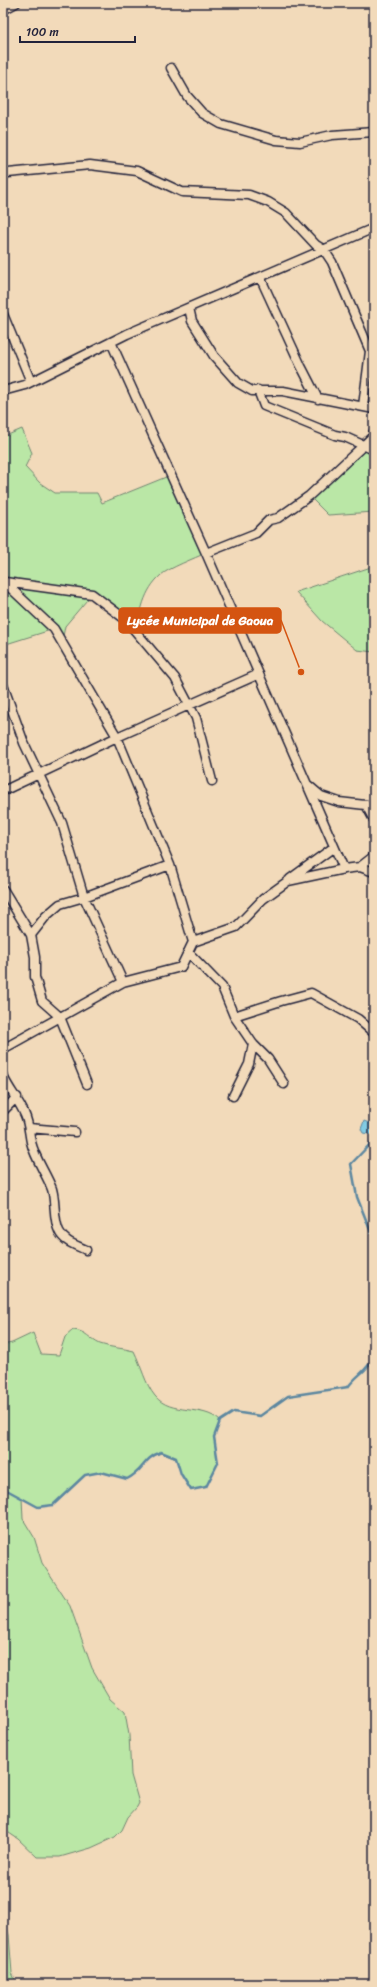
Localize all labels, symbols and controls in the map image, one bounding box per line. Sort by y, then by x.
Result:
scale bar [20,18,135,44]
text: 100 m [26,21,59,43]
callout: Lycée Municipal de Gaoua [119,608,281,633]
text: Lycée Municipal de Gaoua [127,609,274,632]

